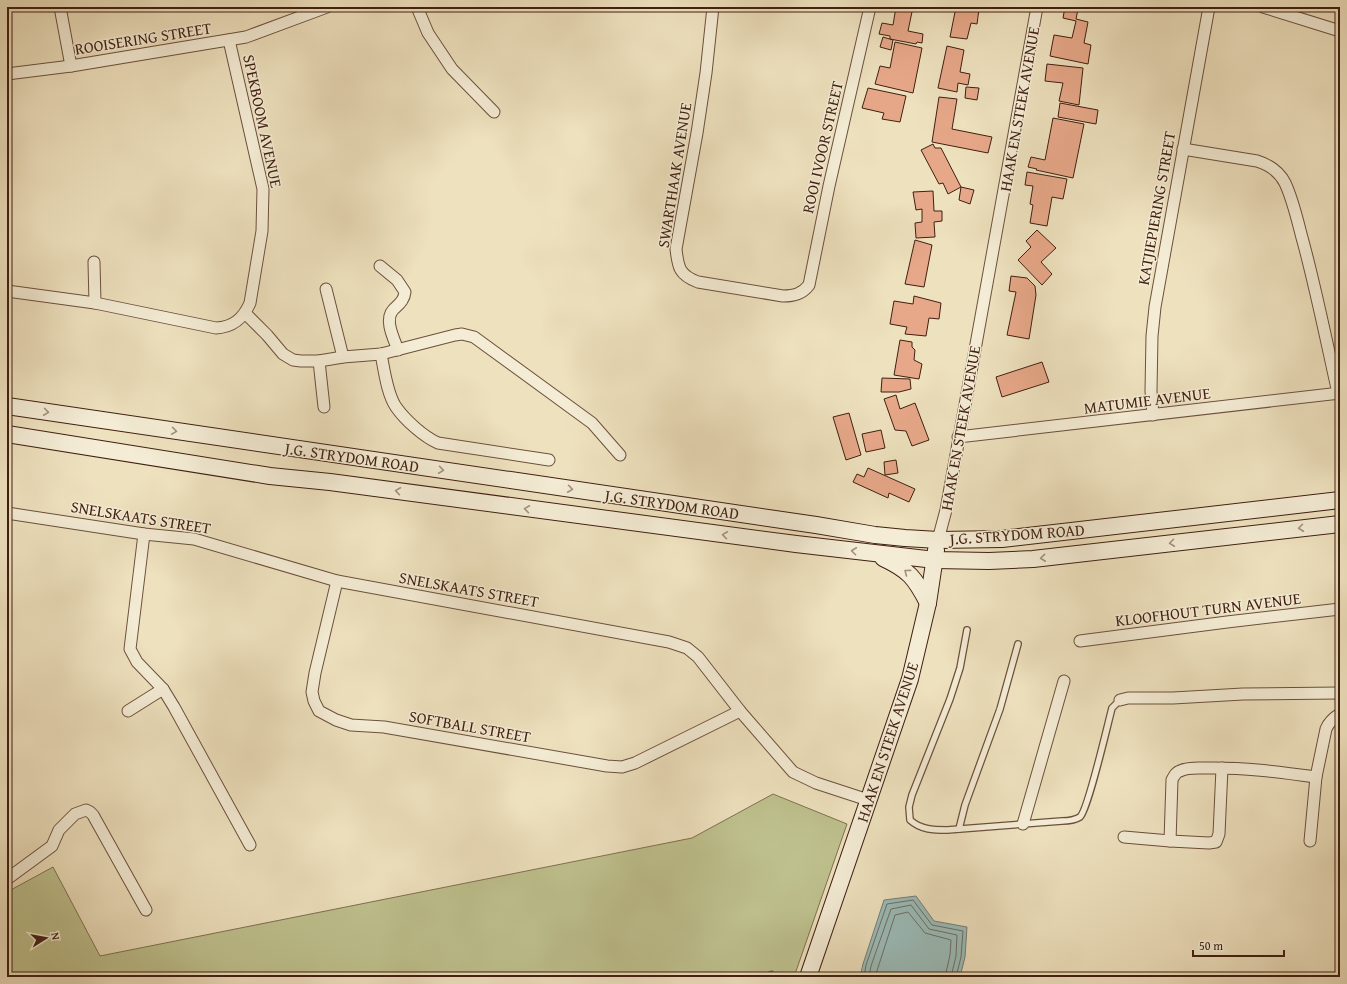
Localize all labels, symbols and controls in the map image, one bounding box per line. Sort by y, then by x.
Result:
street label: ROOISERING STREET [73,15,213,61]
street label: HAAK EN STEEK AVENUE [993,25,1045,193]
street label: SPEKBOOM AVENUE [237,52,289,190]
street label: ROOI IVOOR STREET [795,78,849,216]
street label: SWARTHAAK AVENUE [651,101,697,249]
street label: KATJIEPIERING STREET [1131,129,1181,287]
street label: HAAK EN STEEK AVENUE [934,344,986,512]
street label: MATUMIE AVENUE [1082,380,1212,420]
one-way arrow [43,407,49,416]
one-way arrow [171,426,177,435]
street label: J.G. STRYDOM ROAD [281,435,421,478]
one-way arrow [438,465,444,474]
street label: J.G. STRYDOM ROAD [601,482,741,525]
one-way arrow [567,484,573,493]
one-way arrow [395,487,401,496]
street label: SNELSKAATS STREET [69,494,213,540]
one-way arrow [524,504,530,513]
street label: J.G. STRYDOM ROAD [947,517,1086,551]
one-way arrow [1298,523,1304,532]
one-way arrow [722,531,728,540]
one-way arrow [1169,538,1175,547]
one-way arrow [851,547,857,556]
one-way arrow [1040,553,1046,562]
street label: SNELSKAATS STREET [397,565,541,613]
one-way arrow [904,570,911,577]
street label: KLOOFHOUT TURN AVENUE [1114,586,1302,632]
street label: HAAK EN STEEK AVENUE [850,659,924,825]
street label: SOFTBALL STREET [407,703,533,749]
north arrow [26,918,66,958]
text: N [47,931,64,942]
scale bar [1193,932,1284,958]
text: 50 m [1199,937,1223,954]

